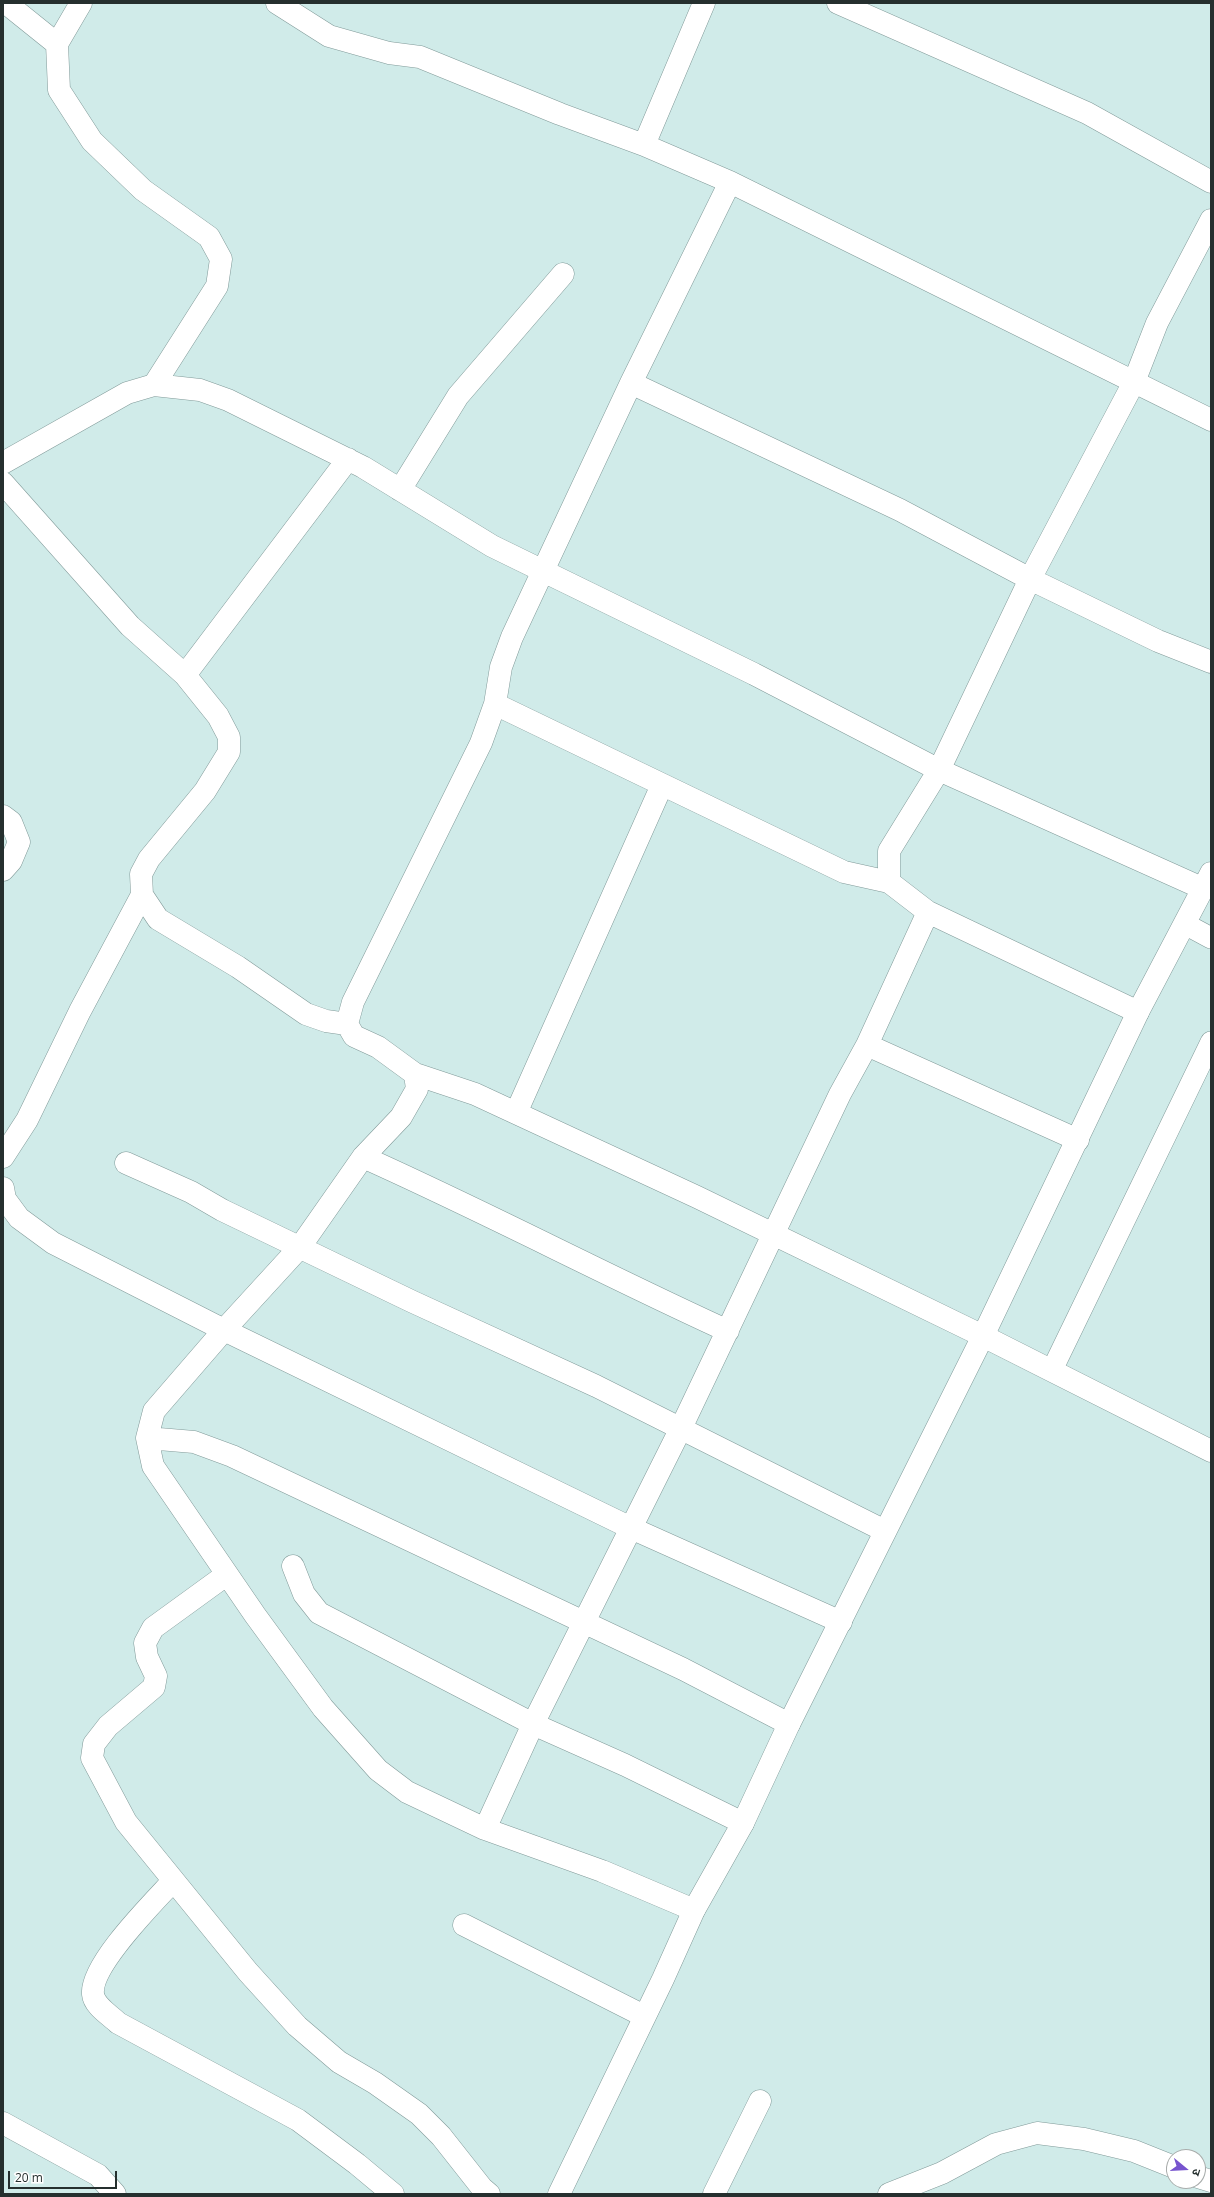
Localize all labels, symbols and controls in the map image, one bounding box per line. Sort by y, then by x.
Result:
north arrow [1166,2149,1206,2189]
scale bar [10,2163,119,2189]
text: उ [1189,2167,1205,2178]
text: 20 m [15,2169,43,2186]

